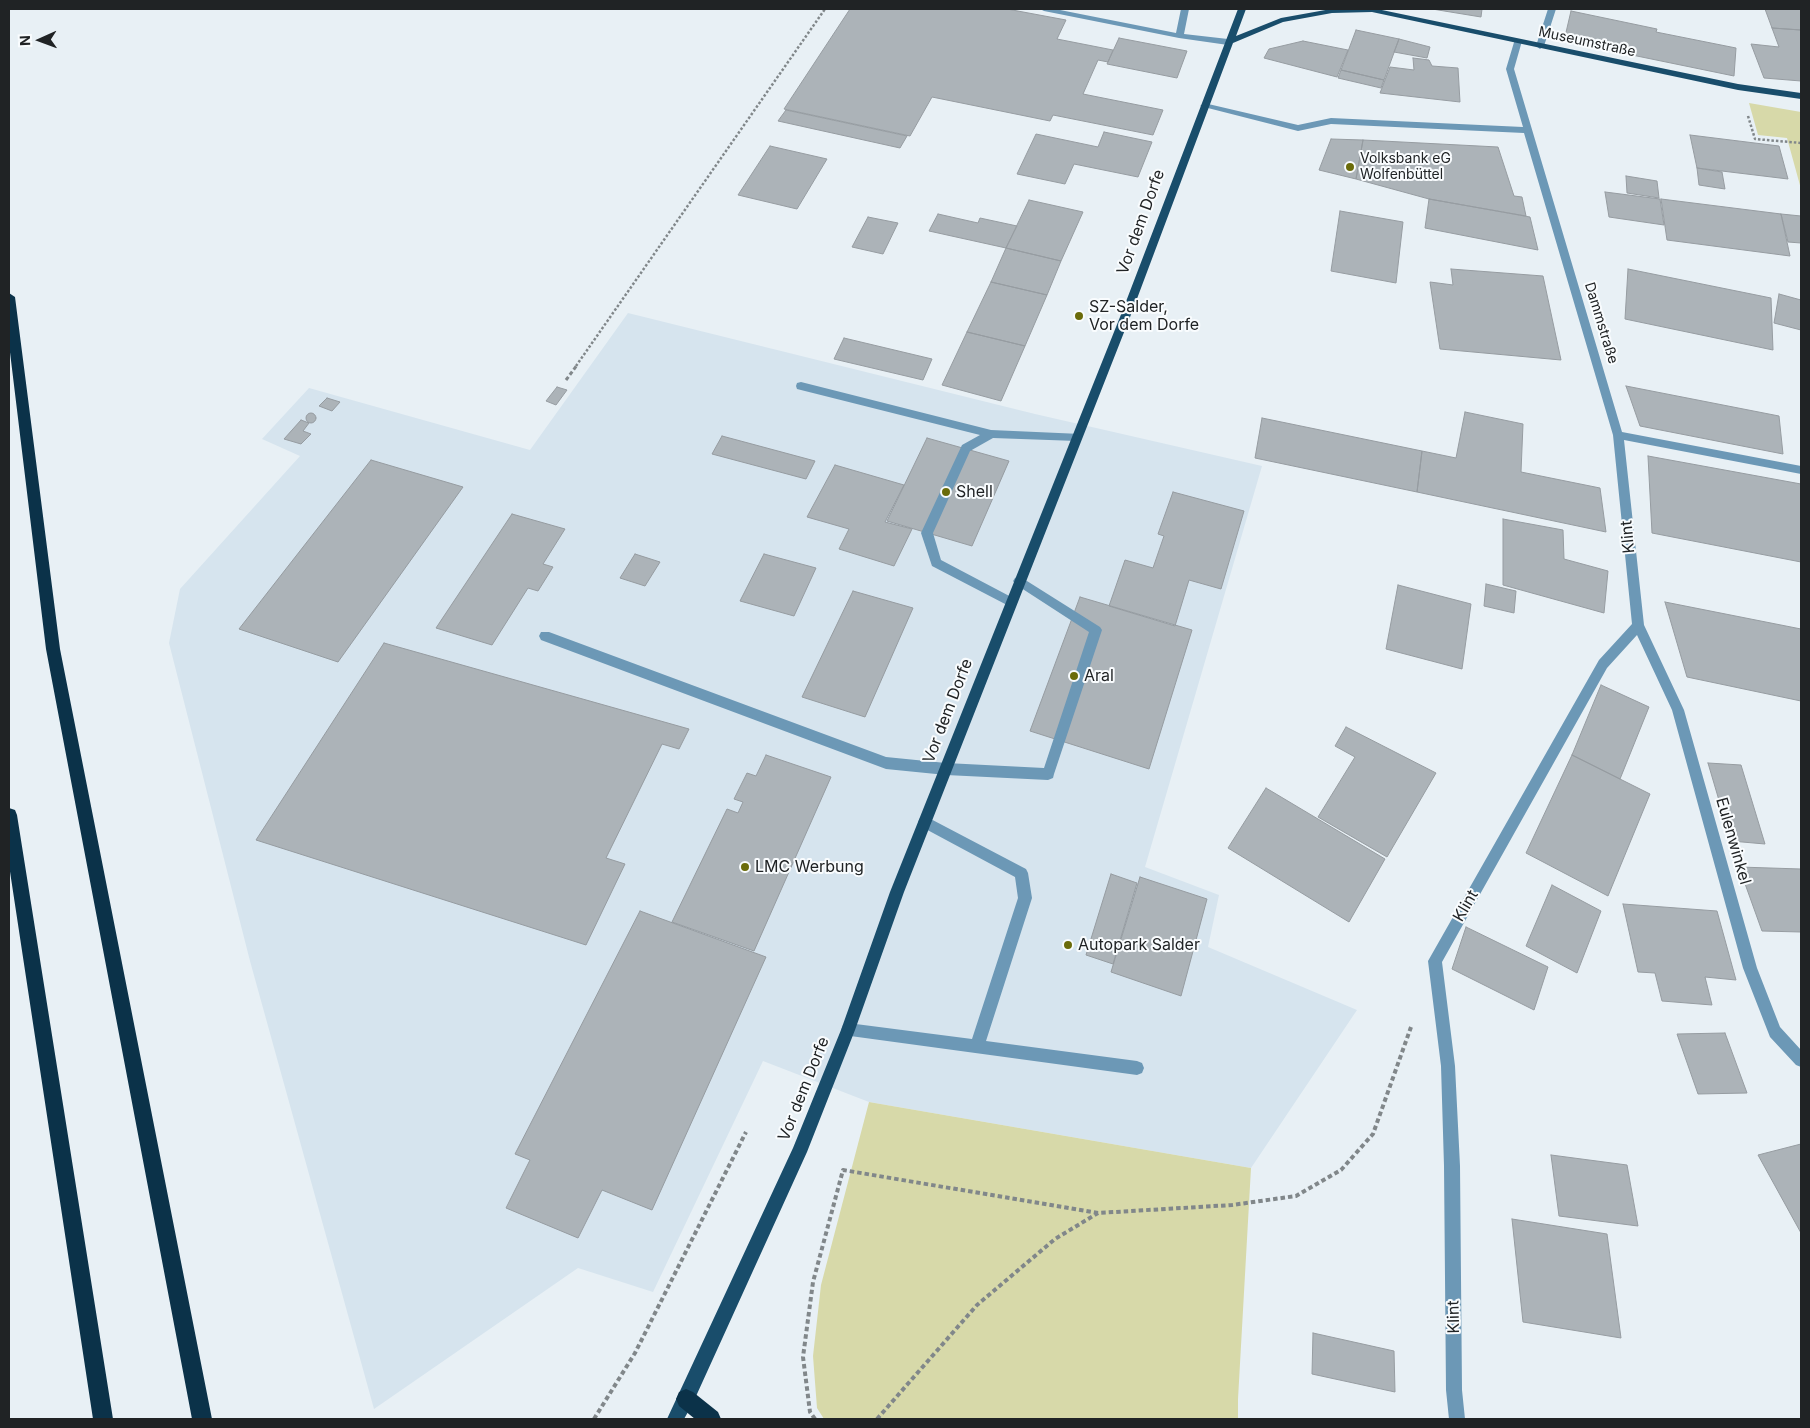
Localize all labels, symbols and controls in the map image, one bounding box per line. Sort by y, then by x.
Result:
north arrow [15,15,65,65]
street label: Museumstraße [1537,24,1637,60]
text: N [16,35,33,46]
place label: Volksbank eG Wolfenbüttel [1360,151,1451,184]
marker: Volksbank eG Wolfenbüttel [1344,161,1356,173]
street label: Vor dem Dorfe [1113,167,1169,277]
street label: Dammstraße [1581,280,1621,366]
place label: SZ-Salder, Vor dem Dorfe [1089,297,1199,335]
marker: SZ-Salder, Vor dem Dorfe [1073,310,1085,322]
place label: Shell [956,482,993,502]
marker: Shell [940,486,952,498]
street label: Klint [1617,520,1639,554]
street label: Vor dem Dorfe [919,656,977,766]
place label: Aral [1084,666,1114,686]
marker: Aral [1068,670,1080,682]
street label: Eulenwinkel [1711,795,1755,887]
place label: LMC Werbung [755,857,864,877]
marker: LMC Werbung [739,861,751,873]
street label: Klint [1449,887,1483,925]
place label: Autopark Salder [1078,935,1200,955]
marker: Autopark Salder [1062,939,1074,951]
street label: Vor dem Dorfe [774,1034,834,1144]
street label: Klint [1444,1300,1464,1334]

